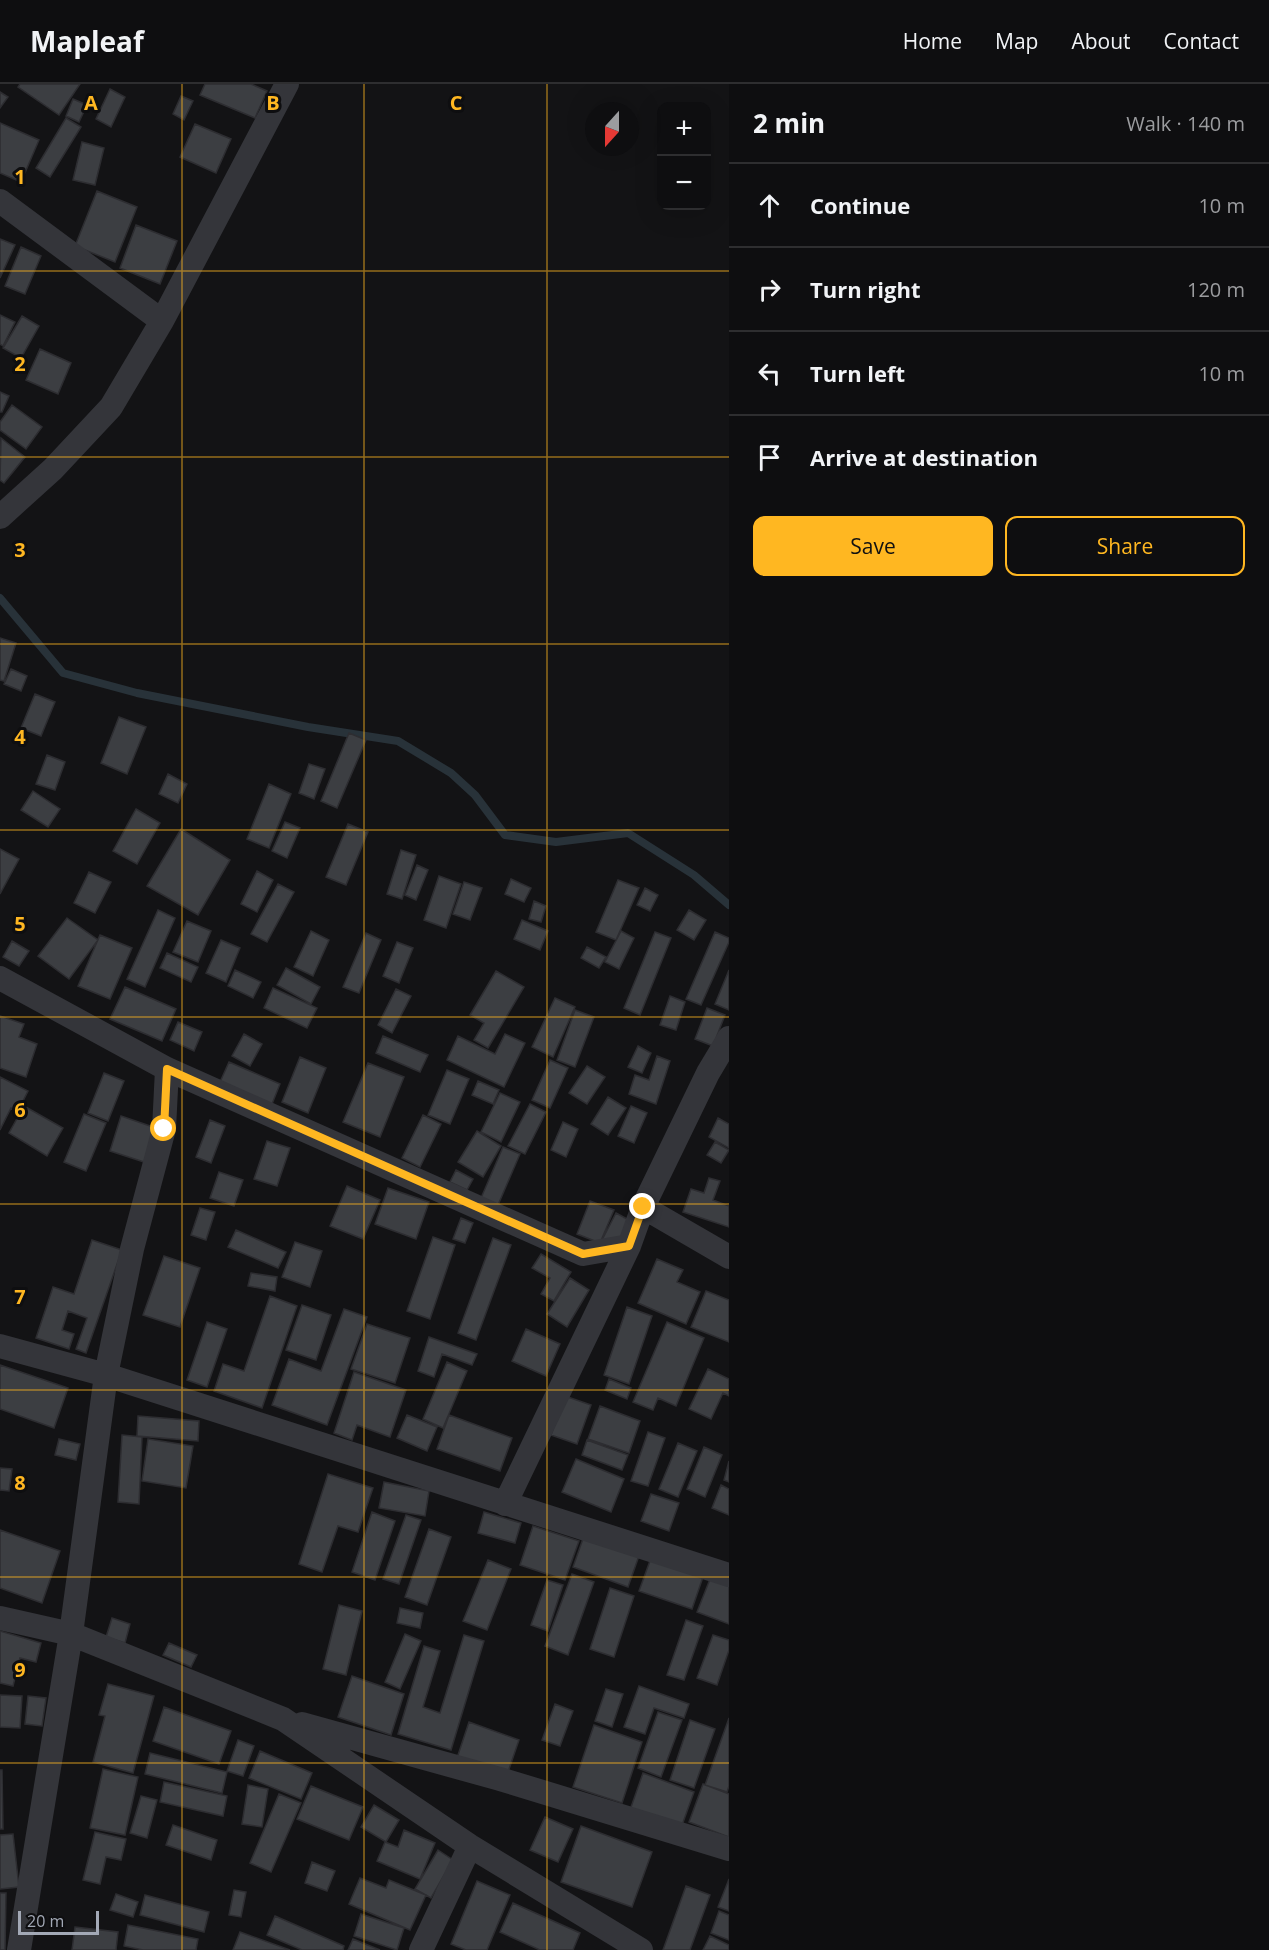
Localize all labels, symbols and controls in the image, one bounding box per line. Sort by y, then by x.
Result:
text: Mapleaf [30,22,144,60]
text: Home [903,27,962,55]
text: Map [995,27,1038,55]
text: About [1071,27,1131,55]
text: Contact [1164,27,1239,55]
text: A [84,89,98,116]
text: B [266,89,280,116]
text: C [450,89,463,116]
north arrow [585,102,639,156]
map controls [657,102,711,210]
button: + [657,102,711,156]
text: 2 min [753,105,825,141]
text: Walk · 140 m [1126,110,1245,137]
button: − [657,156,711,210]
text: 1 [14,163,26,190]
icon: ahead [753,189,786,222]
text: Continue [810,190,910,220]
text: 10 m [1198,192,1245,219]
icon: right [753,273,786,306]
text: Turn right [810,274,921,304]
text: 120 m [1187,276,1245,303]
text: 2 [14,350,26,377]
icon: left [753,357,786,390]
text: Turn left [810,358,905,388]
text: 10 m [1198,360,1245,387]
icon: arrive [753,441,786,474]
text: Arrive at destination [810,442,1038,472]
button: Save [753,516,993,576]
button: Share [1005,516,1245,576]
text: 3 [14,536,26,563]
text: 4 [14,723,26,750]
text: 5 [14,910,26,937]
text: 6 [14,1096,26,1123]
route start [150,1115,176,1141]
route end [629,1193,655,1219]
text: 7 [14,1283,26,1310]
text: 8 [14,1469,26,1496]
text: 9 [14,1656,26,1683]
scale bar [18,1908,99,1936]
text: 20 m [27,1910,64,1932]

